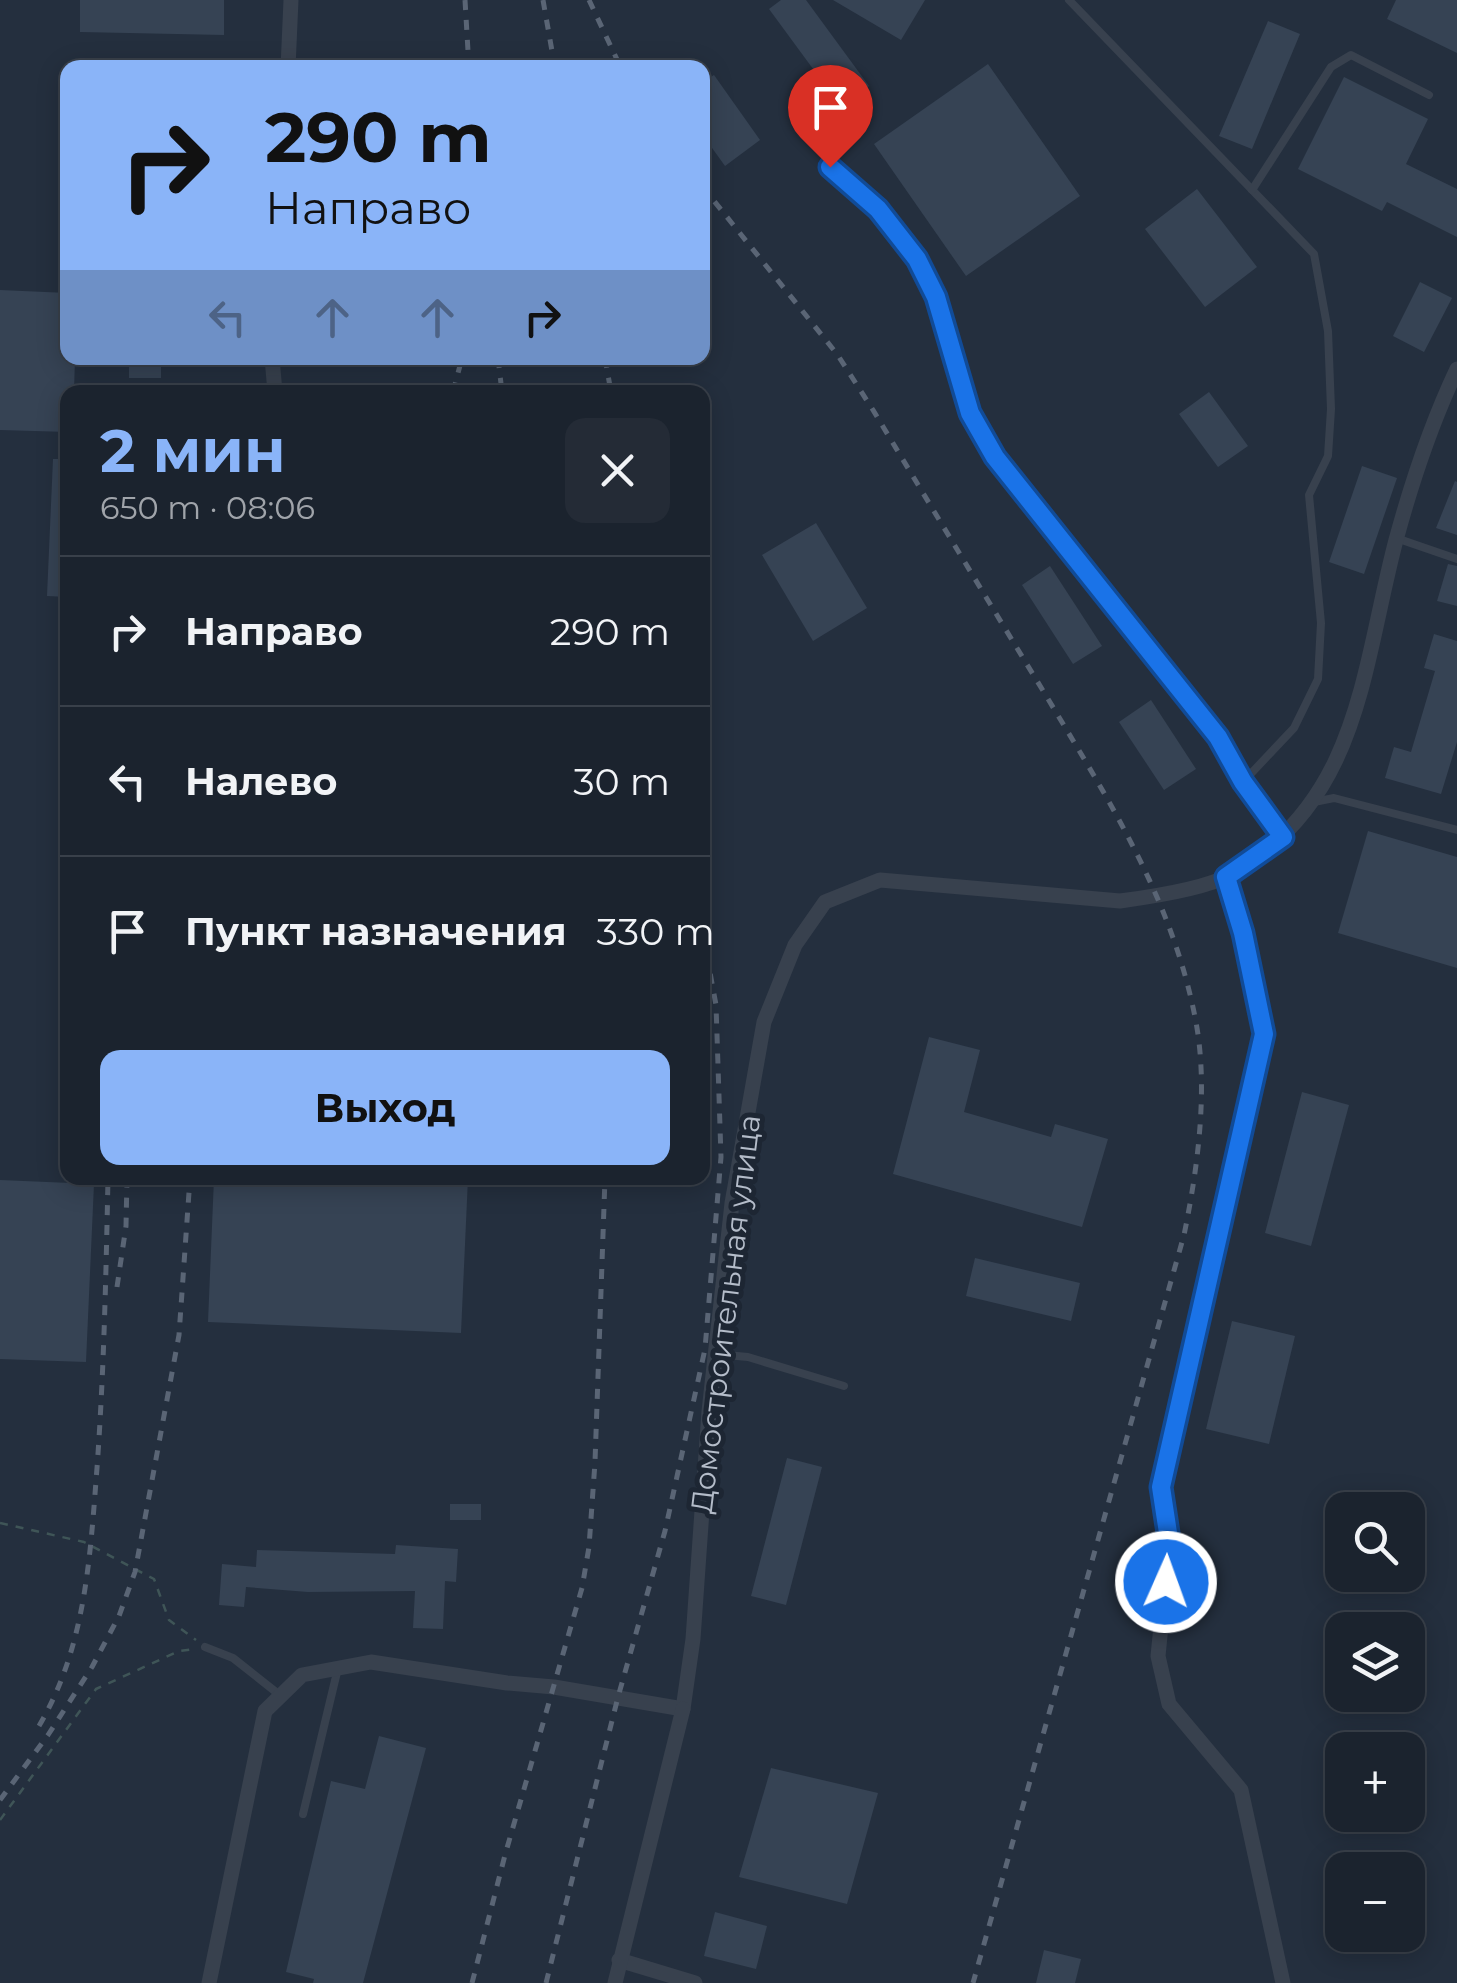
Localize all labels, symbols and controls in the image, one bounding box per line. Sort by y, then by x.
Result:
pin [788,65,873,168]
icon: arrive [803,80,858,135]
text: 290 m [265,94,492,180]
icon: right [100,100,230,230]
text: Направо [265,180,471,235]
icon: left [200,290,255,345]
icon: ahead [305,290,360,345]
icon: ahead [410,290,465,345]
icon: right [515,290,570,345]
text: 2 мин [100,414,286,487]
button: close [565,418,670,523]
text: 650 m · 08:06 [100,488,315,527]
icon: right [100,604,155,659]
text: Направо [185,608,363,655]
text: 290 m [550,608,670,655]
icon: left [100,754,155,809]
text: Налево [185,758,337,805]
text: 30 m [573,758,670,805]
icon: arrive [100,904,155,959]
text: Пункт назначения [185,908,567,955]
text: 330 m [597,908,715,955]
button: Выход [100,1050,670,1165]
street label: Домостроительная улица [683,1113,768,1515]
map controls [1325,1492,1425,1952]
button: search [1325,1492,1425,1592]
position arrow [1114,1530,1218,1634]
button: layers [1325,1612,1425,1712]
button: + [1325,1732,1425,1832]
button: − [1325,1852,1425,1952]

